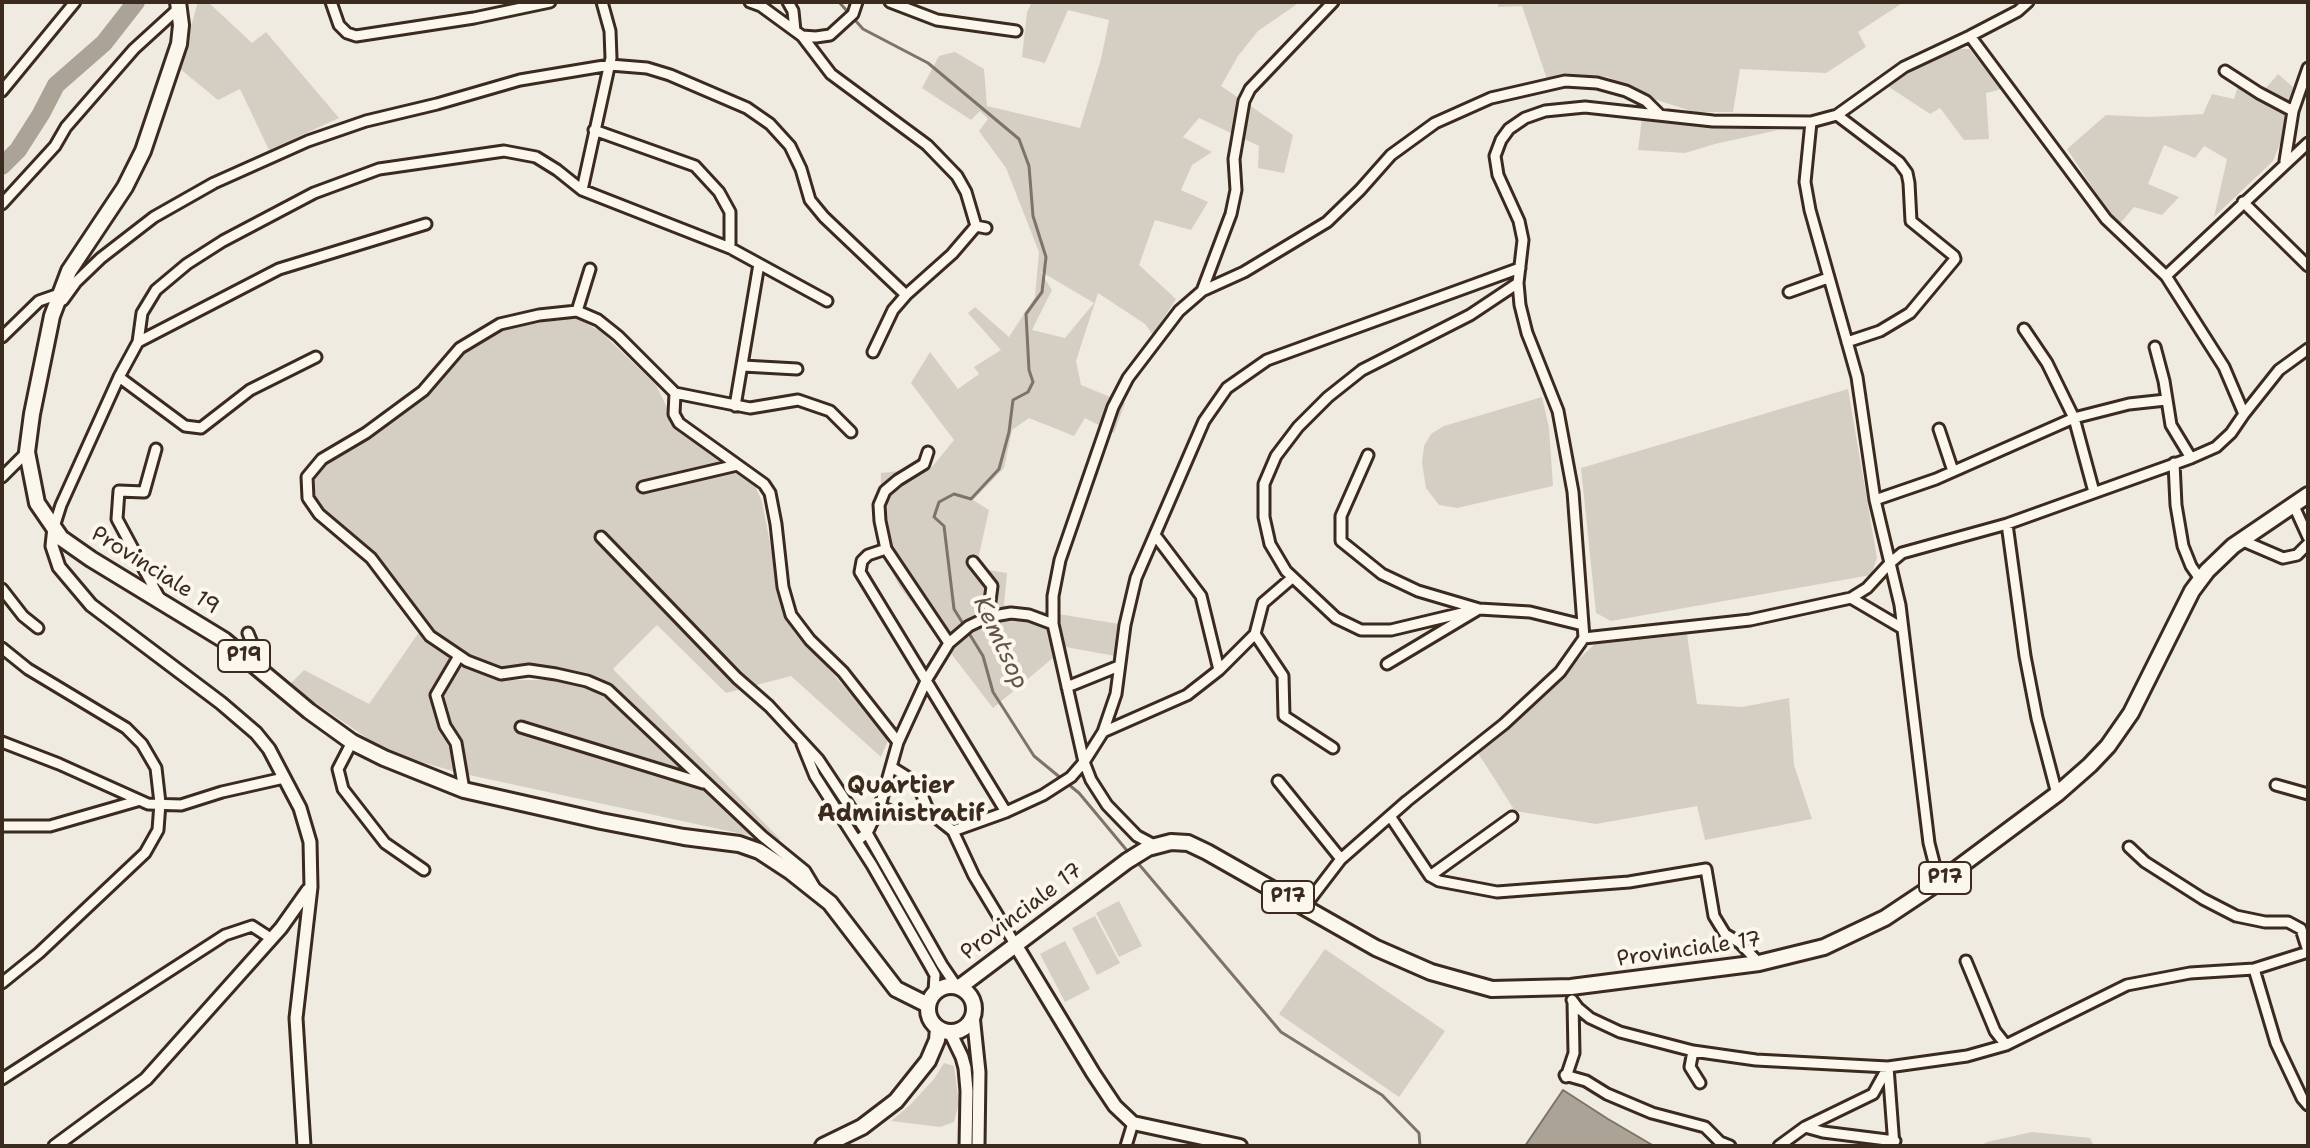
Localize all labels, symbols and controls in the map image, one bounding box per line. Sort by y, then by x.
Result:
street label: Provinciale 19 [86,521,224,621]
water label: Kemtsop [966,592,1034,694]
road number: P19 [218,640,270,672]
district label: Quartier Administratif [817,773,985,829]
street label: Provinciale 17 [956,858,1088,966]
road number: P17 [1919,862,1971,894]
road number: P17 [1262,881,1314,913]
street label: Provinciale 17 [1615,927,1763,973]

